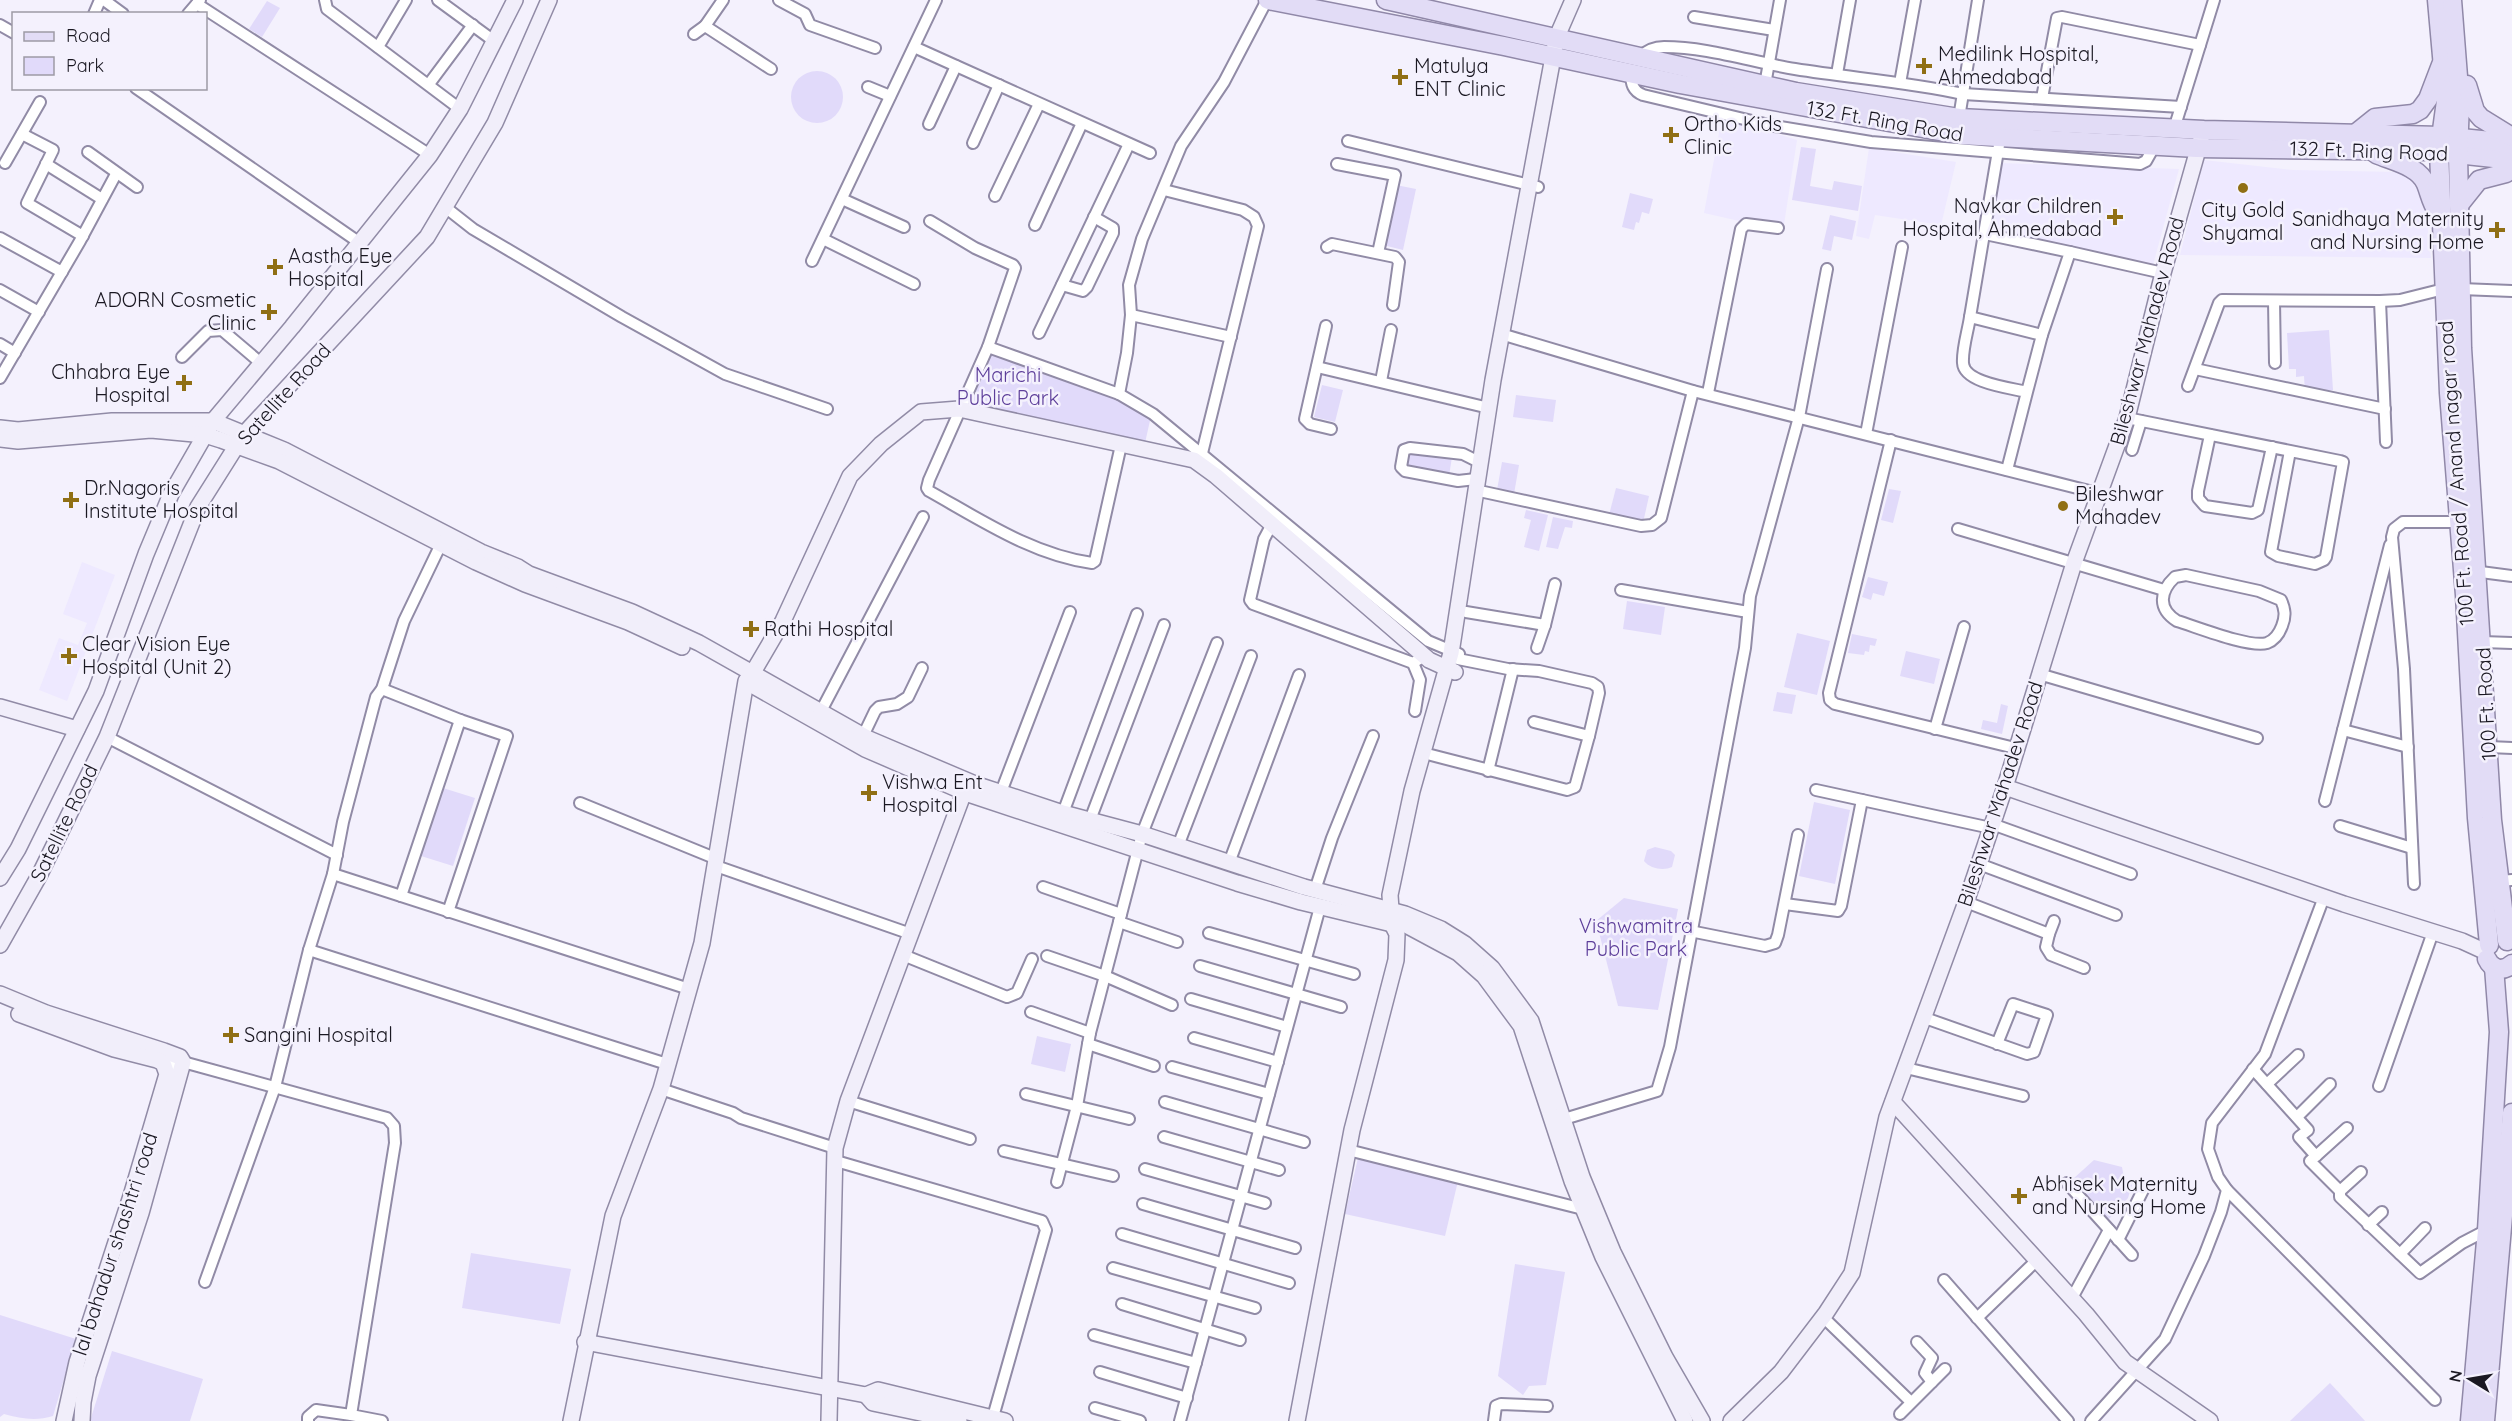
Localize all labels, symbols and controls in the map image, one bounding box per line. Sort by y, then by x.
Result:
legend [12,12,207,90]
text: Road [66,24,111,47]
place label: Medilink Hospital, Ahmedabad [1938,41,2099,89]
place label: Matulya ENT Clinic [1414,53,1506,101]
text: Park [66,54,104,77]
marker: Medilink Hospital, Ahmedabad [1915,57,1933,75]
marker: Matulya ENT Clinic [1391,68,1409,86]
street label: 132 Ft. Ring Road [1805,94,1965,147]
place label: Ortho Kids Clinic [1684,111,1782,159]
marker: Ortho Kids Clinic [1662,126,1680,144]
street label: 132 Ft. Ring Road [2289,135,2449,166]
marker: City Gold Shyamal [2236,181,2250,195]
place label: Navkar Children Hospital, Ahmedabad [1902,193,2102,241]
place label: City Gold Shyamal [2201,197,2285,245]
place label: Sanidhaya Maternity and Nursing Home [2292,206,2484,254]
marker: Navkar Children Hospital, Ahmedabad [2106,208,2124,226]
street label: Bileshwar Mahadev Road [2104,214,2189,448]
marker: Sanidhaya Maternity and Nursing Home [2488,221,2506,239]
place label: Aastha Eye Hospital [288,243,392,291]
marker: Aastha Eye Hospital [266,258,284,276]
place label: ADORN Cosmetic Clinic [94,287,256,335]
marker: ADORN Cosmetic Clinic [260,303,278,321]
street label: 100 Ft. Road / Anand nagar road [2432,320,2479,626]
street label: Satellite Road [232,338,336,450]
place label: Chhabra Eye Hospital [51,359,170,407]
park label: Marichi Public Park [957,362,1059,410]
marker: Chhabra Eye Hospital [175,374,193,392]
place label: Dr.Nagoris Institute Hospital [84,475,238,523]
place label: Bileshwar Mahadev [2075,481,2164,529]
marker: Dr.Nagoris Institute Hospital [62,491,80,509]
marker: Bileshwar Mahadev [2056,499,2070,513]
place label: Rathi Hospital [764,616,893,641]
marker: Rathi Hospital [742,620,760,638]
place label: Clear Vision Eye Hospital (Unit 2) [82,631,232,679]
marker: Clear Vision Eye Hospital (Unit 2) [60,647,78,665]
street label: 100 Ft. Road [2470,647,2501,761]
street label: Bileshwar Mahadev Road [1951,678,2048,910]
street label: Satellite Road [24,760,103,886]
place label: Vishwa Ent Hospital [882,769,983,817]
marker: Vishwa Ent Hospital [860,784,878,802]
park label: Vishwamitra Public Park [1579,913,1693,961]
place label: Sangini Hospital [244,1022,393,1047]
marker: Sangini Hospital [222,1026,240,1044]
street label: lal bahadur shashtri road [67,1129,162,1358]
place label: Abhisek Maternity and Nursing Home [2032,1171,2206,1219]
marker: Abhisek Maternity and Nursing Home [2010,1187,2028,1205]
north arrow [2440,1349,2500,1409]
text: N [2444,1368,2466,1384]

